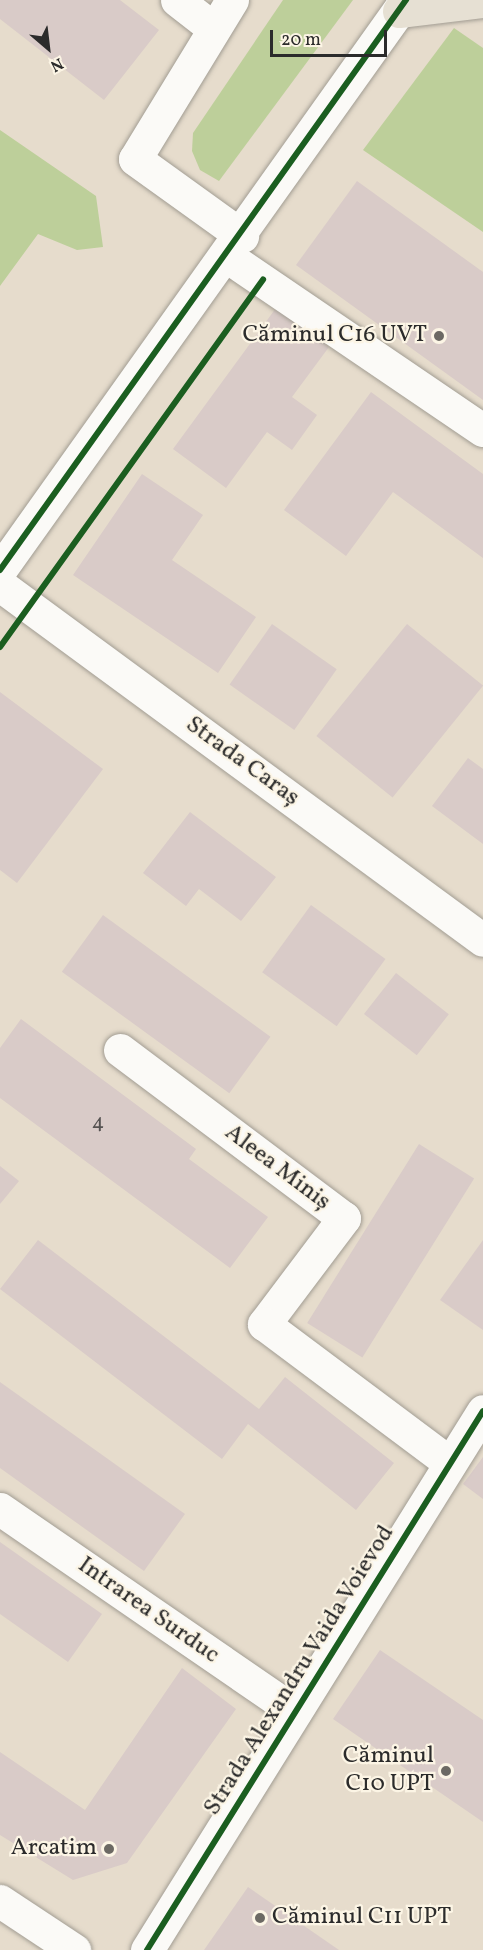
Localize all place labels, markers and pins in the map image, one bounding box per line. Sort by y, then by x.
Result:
place label: Căminul C16 UVT [242,322,427,350]
marker: Căminul C16 UVT [432,329,446,343]
place label: Căminul C10 UPT [343,1743,434,1799]
marker: Căminul C10 UPT [439,1764,453,1778]
place label: Arcatim [11,1835,97,1863]
marker: Arcatim [102,1842,116,1856]
place label: Căminul C11 UPT [272,1904,451,1932]
marker: Căminul C11 UPT [253,1911,267,1925]

